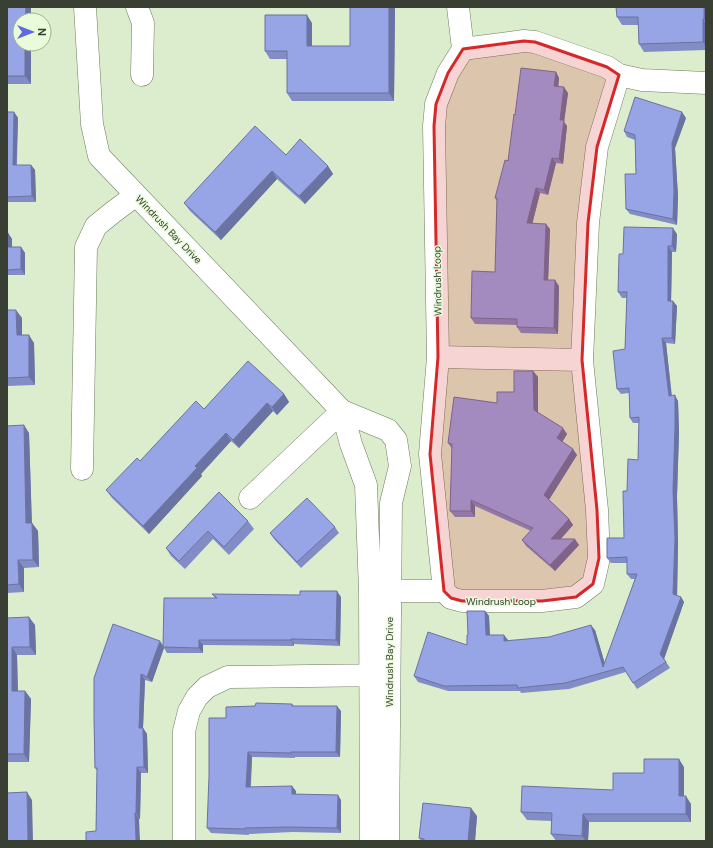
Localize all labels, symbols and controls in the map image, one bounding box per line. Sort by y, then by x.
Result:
north arrow [12,12,52,52]
text: N [35,28,49,36]
street label: Windrush Bay Drive [133,192,205,267]
street label: Windrush Loop [430,246,445,316]
street label: Windrush Loop [466,595,536,608]
street label: Windrush Bay Drive [383,617,396,707]

